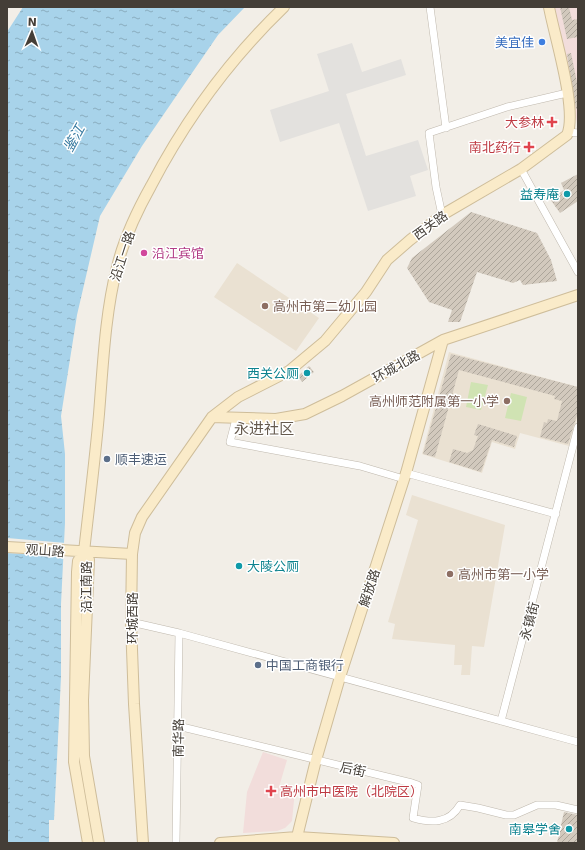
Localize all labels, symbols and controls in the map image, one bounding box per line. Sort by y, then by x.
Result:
north arrow [12,12,52,52]
text: N [27,16,37,29]
place label: 美宜佳 [495,35,534,50]
marker: 美宜佳 [537,37,547,47]
place label: 大参林 [505,115,544,130]
marker: 大参林 [547,117,557,127]
water label: 鉴江 [60,120,89,154]
place label: 南北药行 [469,140,521,155]
marker: 南北药行 [524,142,534,152]
place label: 益寿庵 [520,187,559,202]
marker: 益寿庵 [562,189,572,199]
street label: 西关路 [410,208,450,243]
street label: 沿江一路 [107,229,138,283]
place label: 沿江宾馆 [152,246,204,261]
marker: 沿江宾馆 [139,248,149,258]
place label: 高州市第二幼儿园 [273,299,377,314]
marker: 高州市第二幼儿园 [260,301,270,311]
street label: 环城北路 [370,347,423,386]
place label: 西关公厕 [247,366,299,381]
marker: 西关公厕 [302,368,312,378]
place label: 高州师范附属第一小学 [369,394,499,409]
marker: 高州师范附属第一小学 [502,396,512,406]
district label: 永进社区 [234,420,294,438]
place label: 顺丰速运 [115,452,167,467]
marker: 顺丰速运 [102,454,112,464]
street label: 观山路 [25,542,65,559]
place label: 大陵公厕 [247,559,299,574]
street label: 沿江南路 [79,561,94,613]
marker: 大陵公厕 [234,561,244,571]
street label: 解放路 [356,567,383,609]
place label: 高州市第一小学 [458,567,549,582]
marker: 高州市第一小学 [445,569,455,579]
street label: 环城西路 [125,592,140,644]
street label: 永镇街 [517,600,542,642]
place label: 中国工商银行 [266,658,344,673]
marker: 中国工商银行 [253,660,263,670]
street label: 南华路 [171,718,186,758]
street label: 后街 [339,759,367,780]
place label: 高州市中医院（北院区） [280,784,423,799]
marker: 高州市中医院（北院区） [265,785,277,797]
place label: 南皋学舍 [509,822,561,837]
marker: 南皋学舍 [564,824,574,834]

